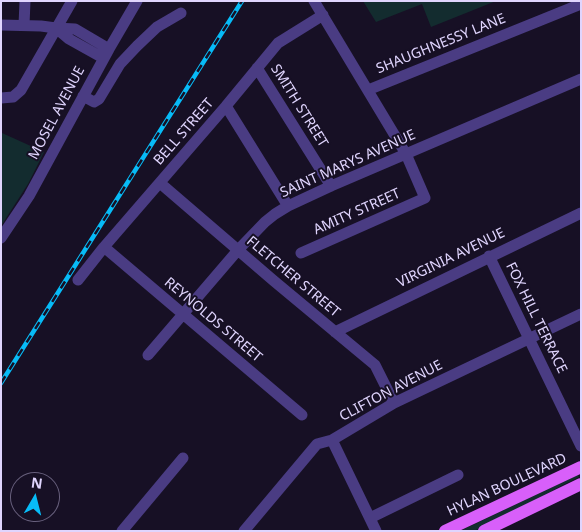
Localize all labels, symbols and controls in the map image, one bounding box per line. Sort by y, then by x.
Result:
street label: SHAUGHNESSY LANE [374,10,508,78]
street label: SMITH STREET [267,61,331,151]
street label: MOSEL AVENUE [25,63,89,163]
street label: BELL STREET [151,95,217,169]
street label: SAINT MARYS AVENUE [278,127,418,201]
street label: AMITY STREET [311,185,403,239]
street label: VIRGINIA AVENUE [394,225,508,291]
street label: FLETCHER STREET [243,233,343,321]
street label: FOX HILL TERRACE [502,260,570,376]
street label: REYNOLDS STREET [161,274,265,366]
street label: CLIFTON AVENUE [337,357,445,425]
street label: HYLAN BOULEVARD [445,450,569,520]
north arrow [10,472,60,522]
text: N [30,472,44,493]

